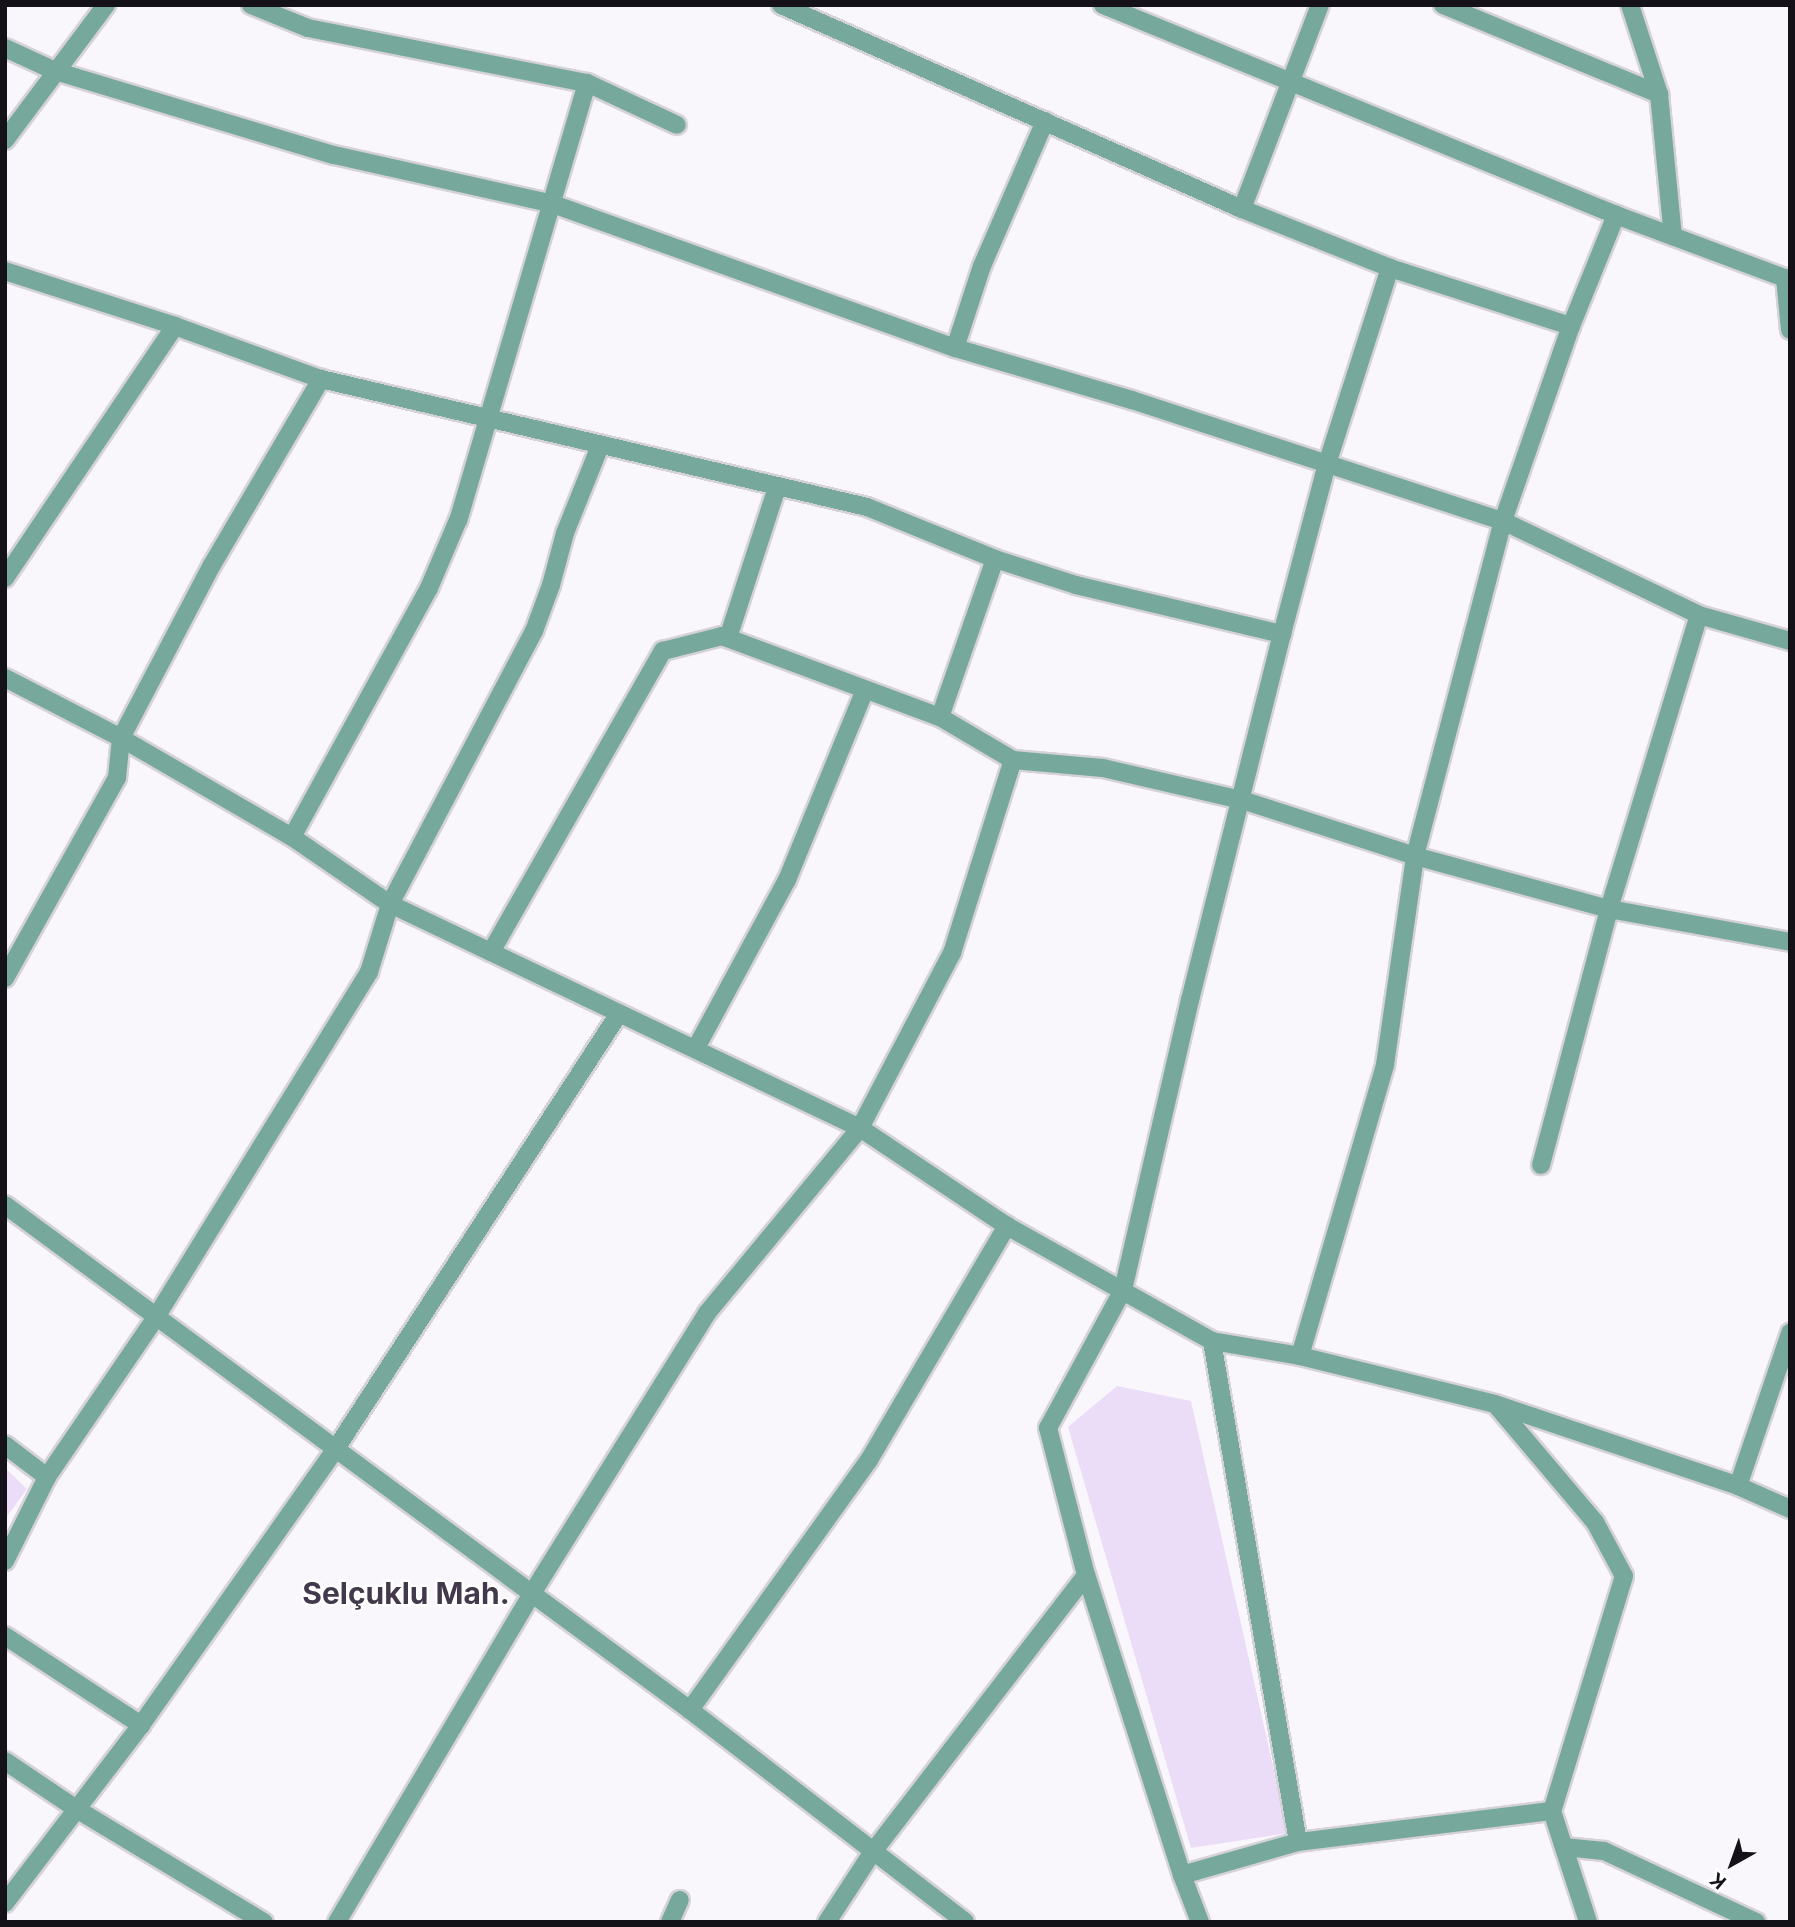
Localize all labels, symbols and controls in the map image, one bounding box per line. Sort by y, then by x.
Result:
district label: Selçuklu Mah. [302,1575,510,1611]
north arrow [1697,1829,1767,1899]
text: K [1706,1867,1731,1894]

